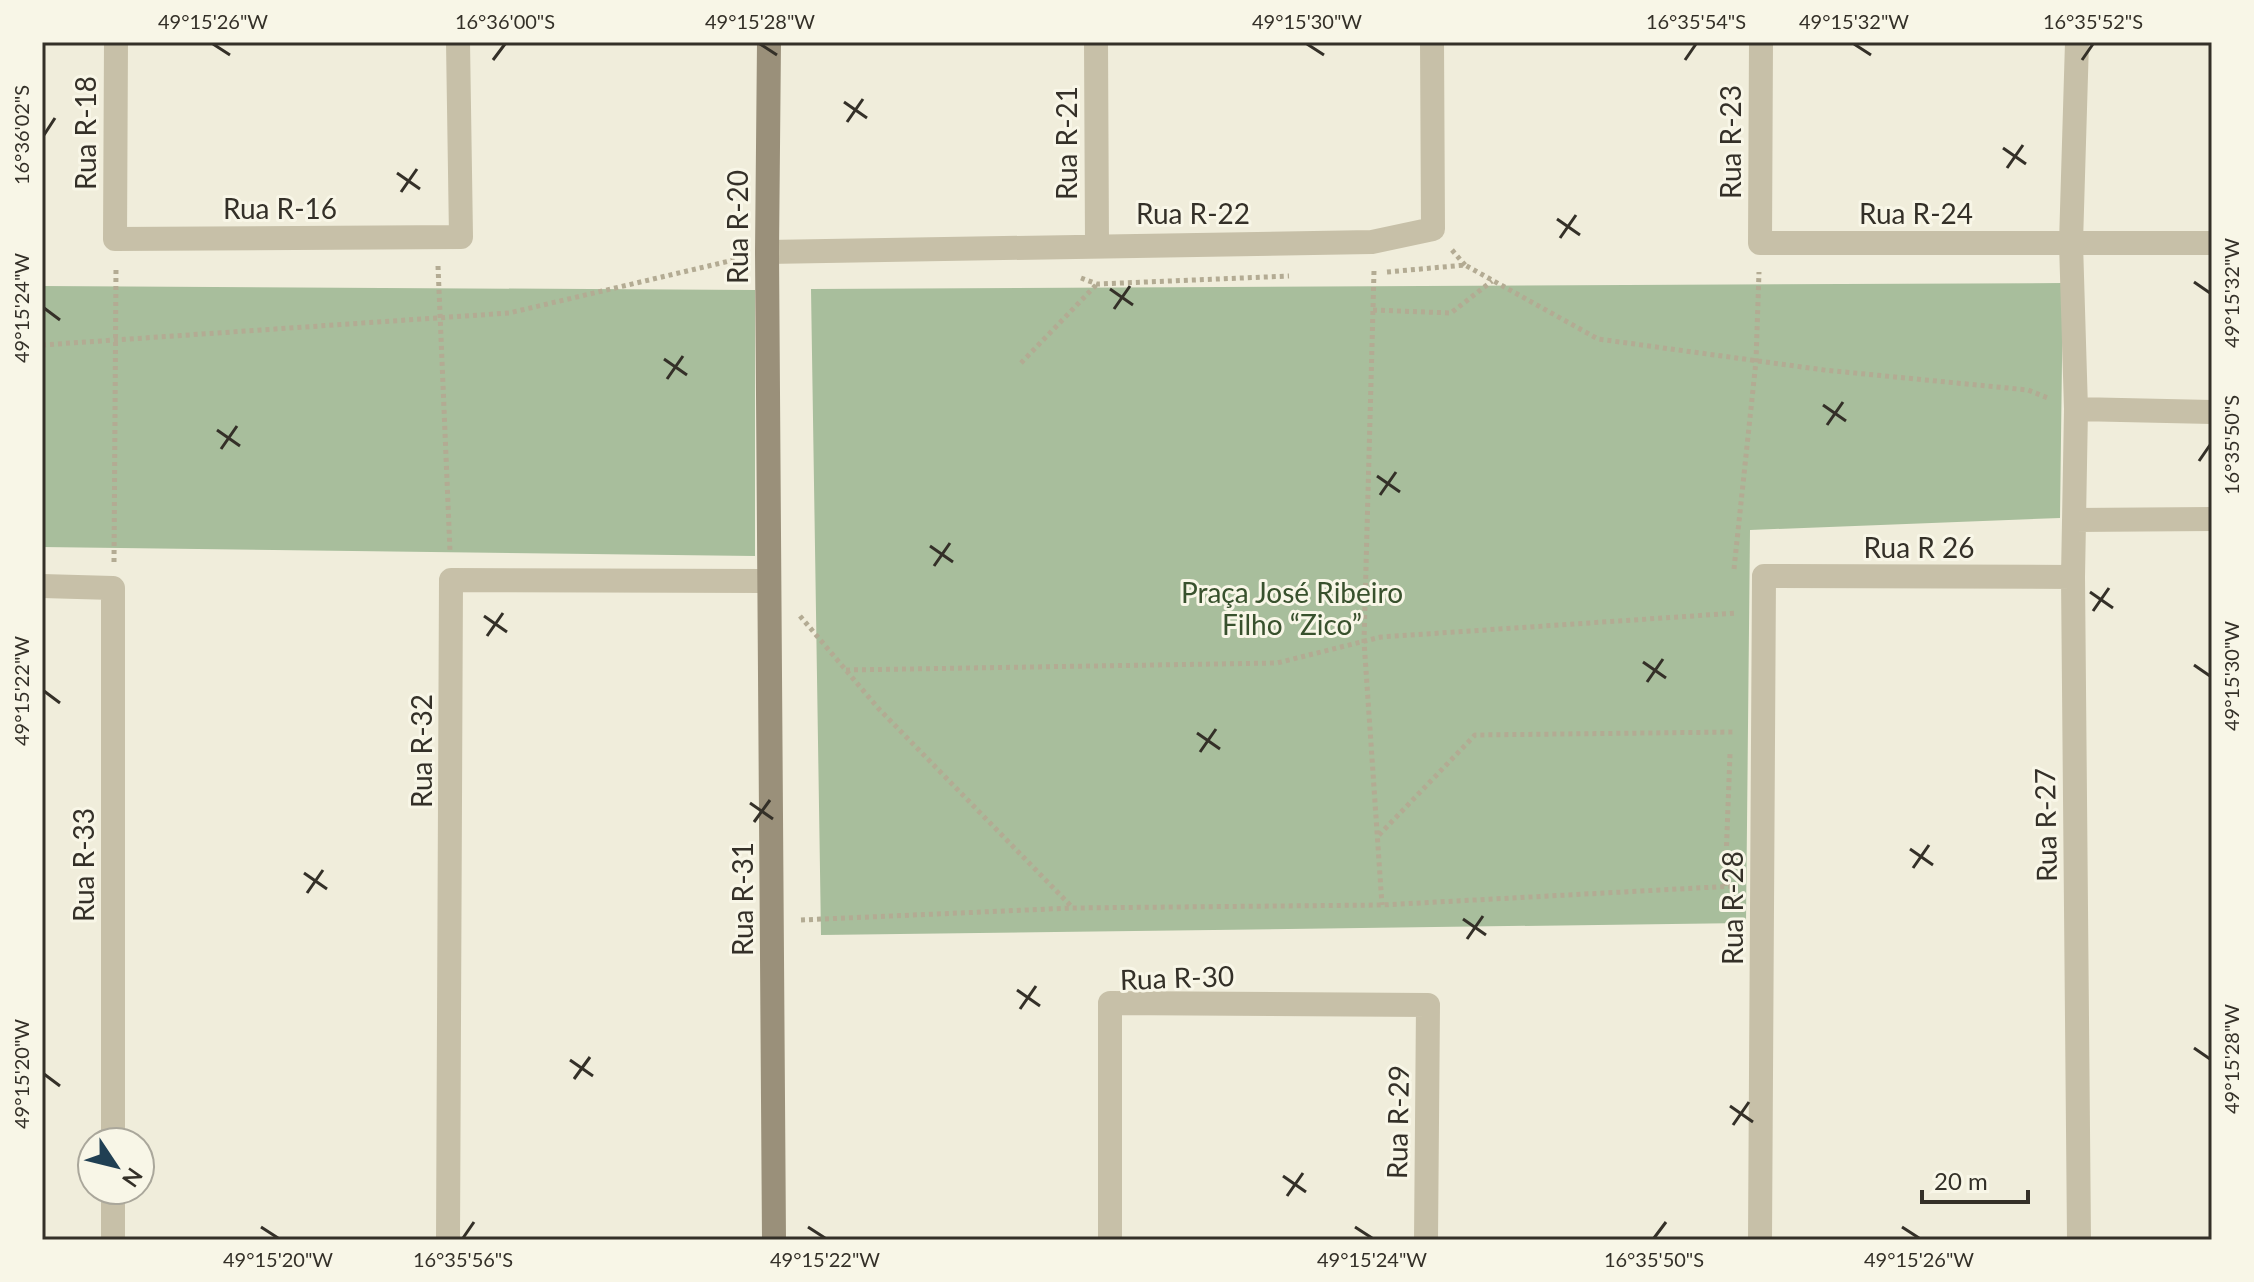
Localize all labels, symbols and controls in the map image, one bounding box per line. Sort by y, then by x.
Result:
text: 49°15'26"W [158,9,268,33]
text: 16°36'00"S [455,9,555,33]
text: 49°15'28"W [705,9,815,33]
text: 49°15'30"W [1252,9,1362,33]
text: 16°35'54"S [1646,9,1746,33]
text: 49°15'32"W [1799,9,1909,33]
text: 16°35'52"S [2043,9,2143,33]
street label: Rua R-18 [68,76,102,190]
text: 16°36'02"S [9,85,33,185]
street label: Rua R-23 [1713,85,1747,199]
street label: Rua R-21 [1049,86,1083,200]
street label: Rua R-20 [720,170,754,284]
street label: Rua R-16 [223,191,337,225]
street label: Rua R-22 [1136,196,1250,230]
street label: Rua R-24 [1859,196,1973,230]
text: 49°15'32"W [2219,238,2243,348]
text: 49°15'24"W [9,253,33,363]
text: 16°35'50"S [2219,395,2243,495]
street label: Rua R 26 [1864,530,1974,564]
park label: Praça José Ribeiro Filho “Zico” [1181,575,1403,641]
text: 49°15'30"W [2219,621,2243,731]
text: 49°15'22"W [9,636,33,746]
street label: Rua R-32 [404,694,438,808]
street label: Rua R-27 [2027,768,2063,882]
street label: Rua R-33 [66,808,100,922]
street label: Rua R-31 [725,842,759,956]
street label: Rua R-28 [1715,851,1749,965]
street label: Rua R-30 [1119,958,1235,996]
text: 49°15'28"W [2219,1004,2243,1114]
text: 49°15'20"W [9,1019,33,1129]
street label: Rua R-29 [1379,1065,1415,1179]
north arrow [76,1126,156,1206]
scale bar [1922,1154,2028,1204]
text: N [117,1163,149,1192]
text: 20 m [1934,1166,1988,1195]
text: 49°15'20"W [223,1247,333,1271]
text: 16°35'56"S [413,1247,513,1271]
text: 49°15'22"W [770,1247,880,1271]
text: 49°15'24"W [1317,1247,1427,1271]
text: 16°35'50"S [1604,1247,1704,1271]
text: 49°15'26"W [1864,1247,1974,1271]

